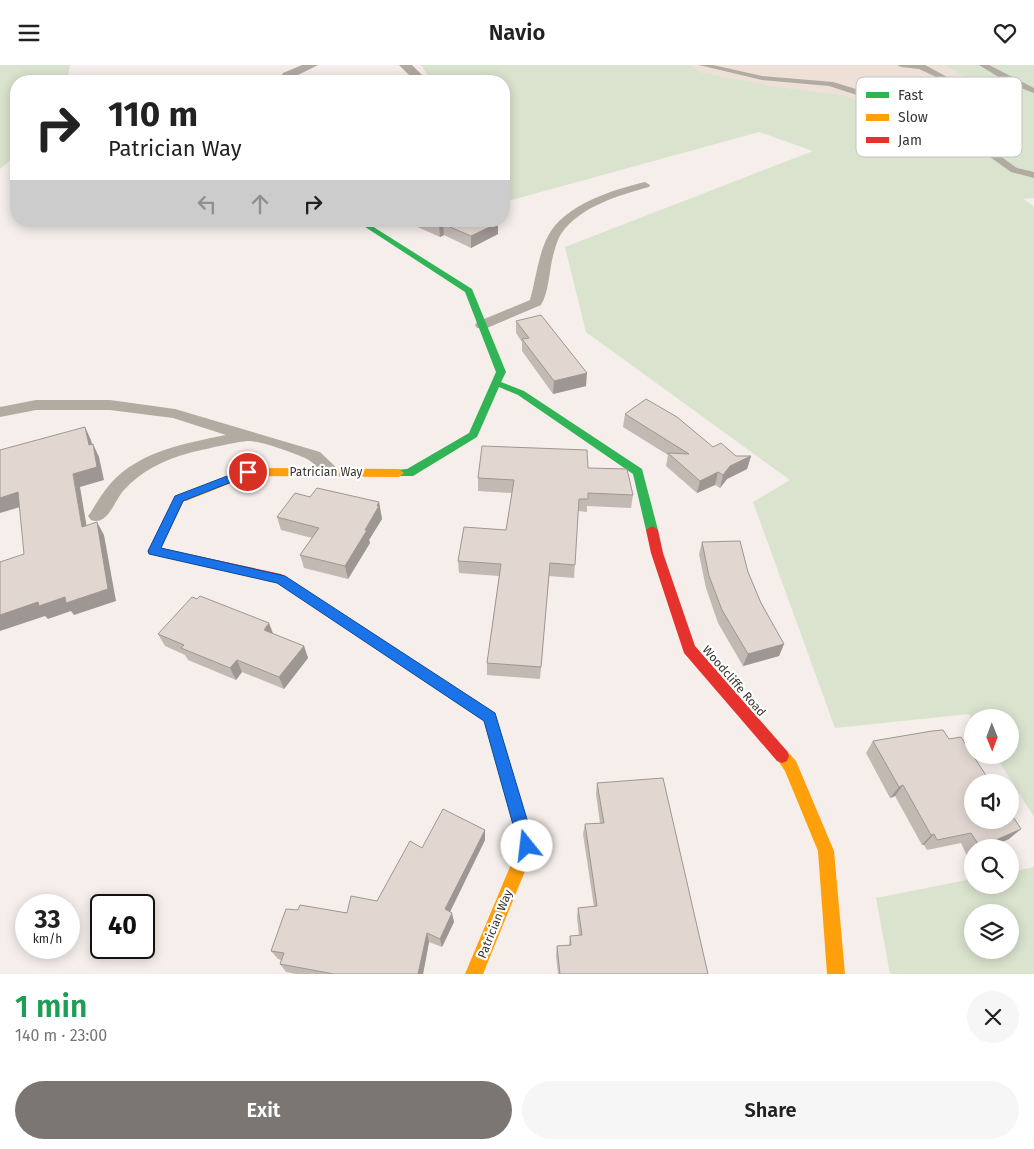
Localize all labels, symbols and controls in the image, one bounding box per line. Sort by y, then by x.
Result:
icon: menu [15,19,43,47]
text: Navio [489,19,545,46]
icon: heart [991,19,1019,47]
legend [856,77,1022,157]
text: Fast [898,87,924,104]
text: 110 m [108,93,198,135]
icon: right [25,95,90,160]
text: Slow [898,109,928,126]
text: Jam [898,132,922,149]
text: Patrician Way [108,135,242,162]
icon: left [193,190,221,218]
icon: ahead [246,190,274,218]
icon: right [299,190,327,218]
pin [227,451,269,493]
icon: arrive [234,458,262,486]
street label: Patrician Way [290,465,363,479]
street label: Woodcliffe Road [700,643,768,719]
north arrow [964,709,1019,764]
map controls [964,709,1019,959]
button: sound [964,774,1019,829]
position arrow [500,819,552,871]
button: search [964,839,1019,894]
street label: Patrician Way [475,888,515,960]
speed limit sign: 40 [90,894,155,959]
button: layers [964,904,1019,959]
text: 33 [34,905,61,935]
text: km/h [33,932,62,946]
text: 1 min [15,989,87,1025]
button: close [967,991,1019,1043]
text: 140 m · 23:00 [15,1026,107,1045]
button: Exit [15,1081,512,1139]
button: Share [522,1081,1019,1139]

